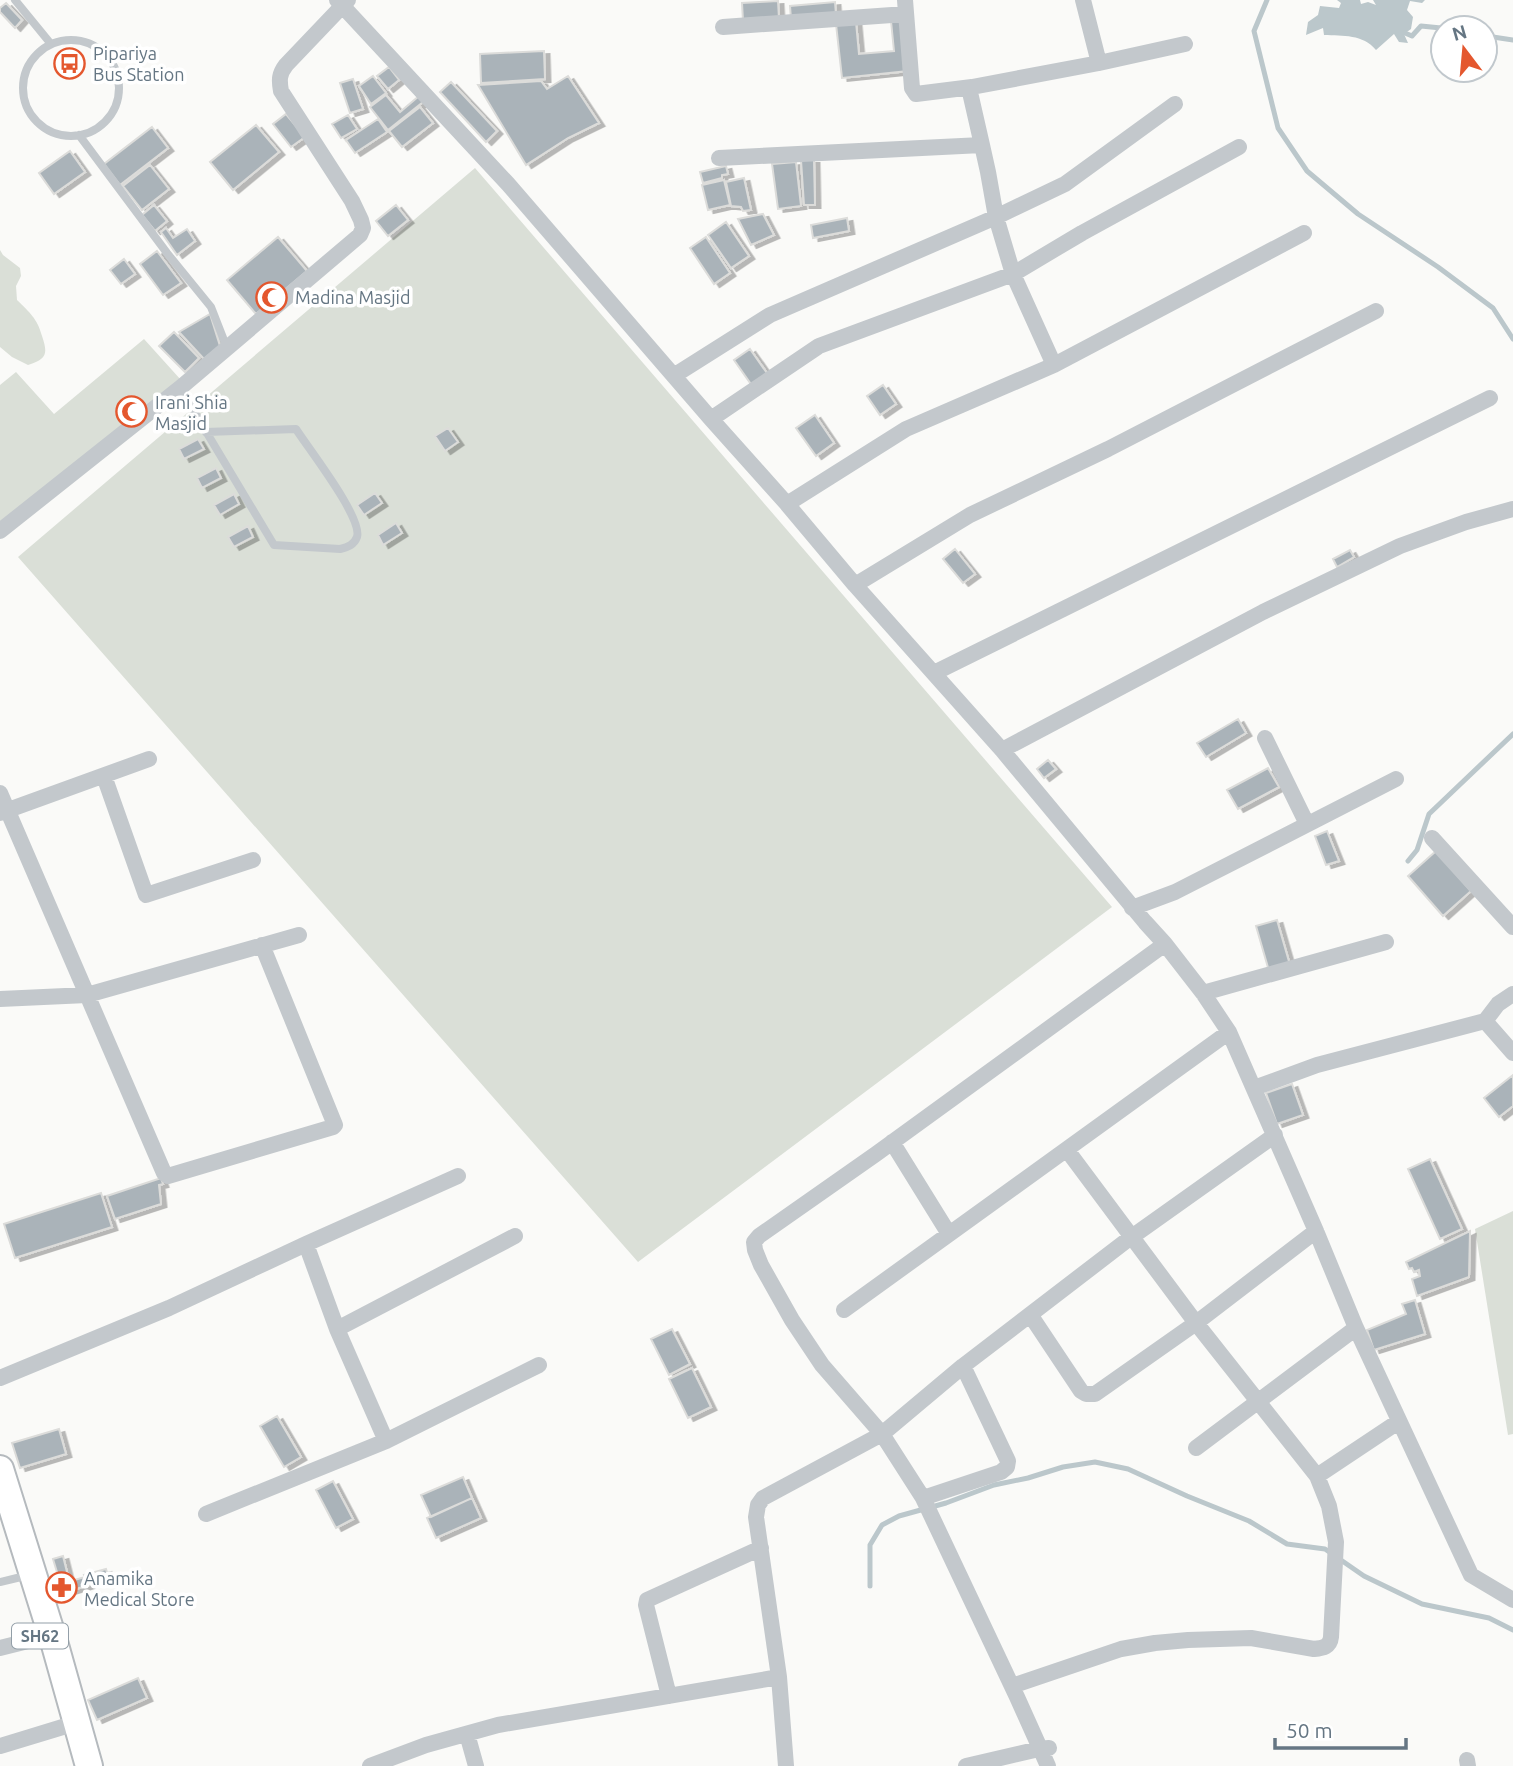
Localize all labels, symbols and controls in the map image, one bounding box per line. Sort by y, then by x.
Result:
north arrow [1429,14,1499,84]
text: N [1449,20,1469,45]
place label: Pipariya Bus Station [93,43,185,84]
bus stop icon: Pipariya Bus Station [53,46,87,80]
mosque icon: Madina Masjid [255,280,289,314]
place label: Madina Masjid [295,287,410,307]
place label: Irani Shia Masjid [155,392,228,433]
mosque icon: Irani Shia Masjid [115,395,149,429]
place label: Anamika Medical Store [84,1568,195,1609]
pharmacy icon: Anamika Medical Store [44,1571,78,1605]
road number: SH62 [12,1624,68,1648]
scale bar [1275,1706,1406,1750]
text: 50 m [1286,1718,1333,1742]

